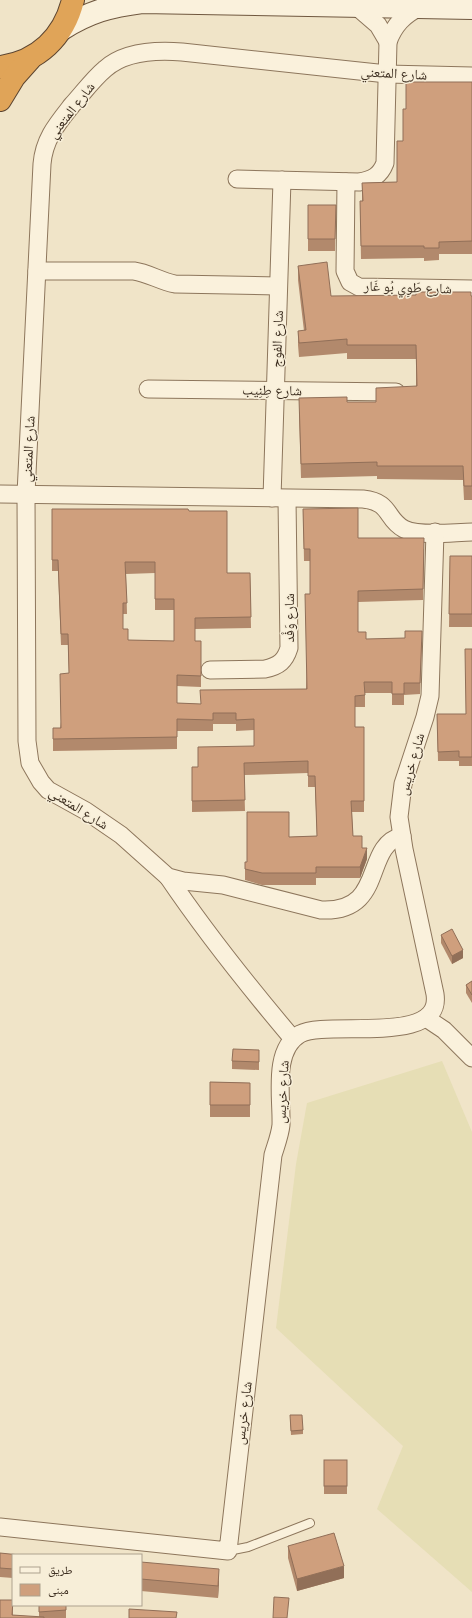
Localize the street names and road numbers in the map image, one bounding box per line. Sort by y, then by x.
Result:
street label: شارع المتعني [360,61,428,86]
street label: شارع المتعني [43,78,101,143]
street label: شارع طَوِي بُو غَار [363,275,452,300]
street label: شارع الفوج [266,310,289,368]
street label: شارع طِنِيب [242,379,302,402]
street label: شارع المتعني [16,415,41,483]
street label: شارع وَفْد [279,593,300,643]
street label: شارع خريس [393,731,430,798]
street label: شارع المتعني [45,782,113,835]
street label: شارع خريس [270,1060,295,1124]
street label: شارع خريس [229,1380,258,1446]

